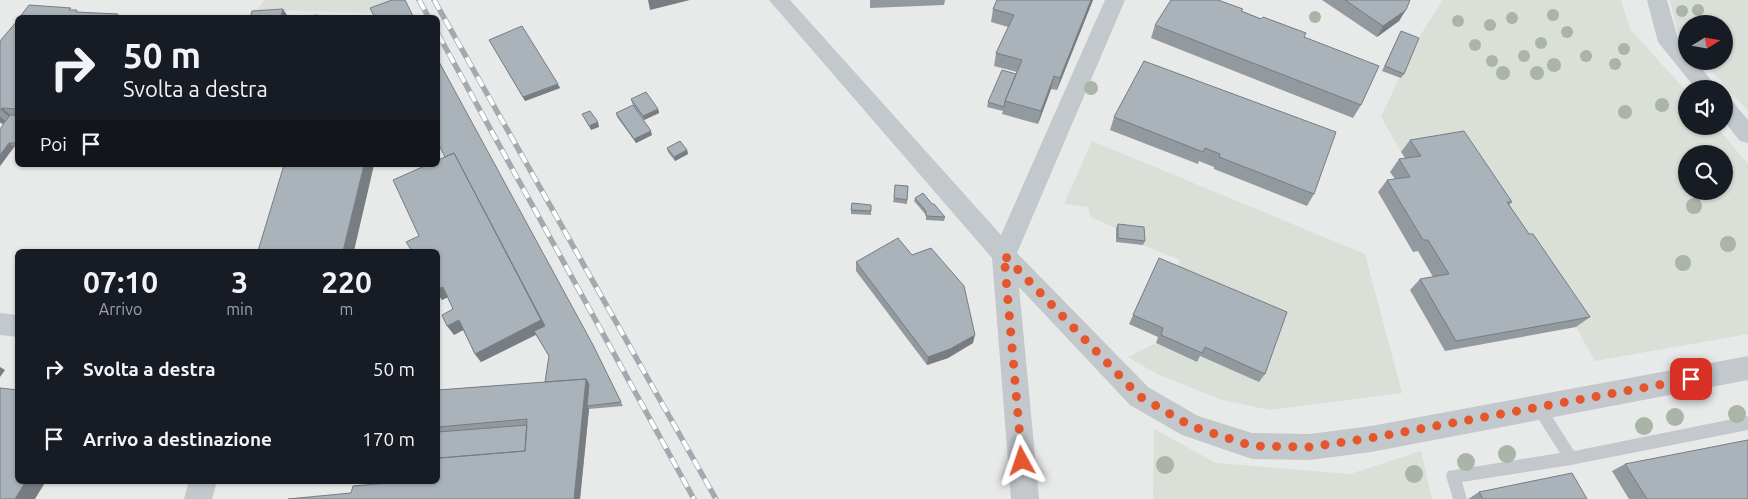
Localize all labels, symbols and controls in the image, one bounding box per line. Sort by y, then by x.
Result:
north arrow [1678,15,1732,70]
map controls [1678,15,1733,200]
icon: right [40,35,105,100]
text: 50 m [123,35,201,75]
text: Svolta a destra [123,76,268,101]
button: sound [1678,80,1733,135]
icon: arrive [77,130,105,158]
text: Poi [40,133,67,155]
button: search [1678,145,1733,200]
text: 07:10 [83,265,158,299]
text: 3 [231,265,248,299]
text: 220 [321,265,372,299]
text: Arrivo [99,300,142,318]
text: min [226,300,253,318]
text: m [340,300,353,318]
icon: right [40,355,68,383]
text: Svolta a destra [83,358,216,380]
text: 50 m [373,358,415,380]
pin [1670,358,1712,400]
icon: arrive [1677,365,1705,393]
icon: arrive [40,425,68,453]
text: Arrivo a destinazione [83,428,272,450]
text: 170 m [362,428,415,450]
position arrow [995,434,1047,486]

